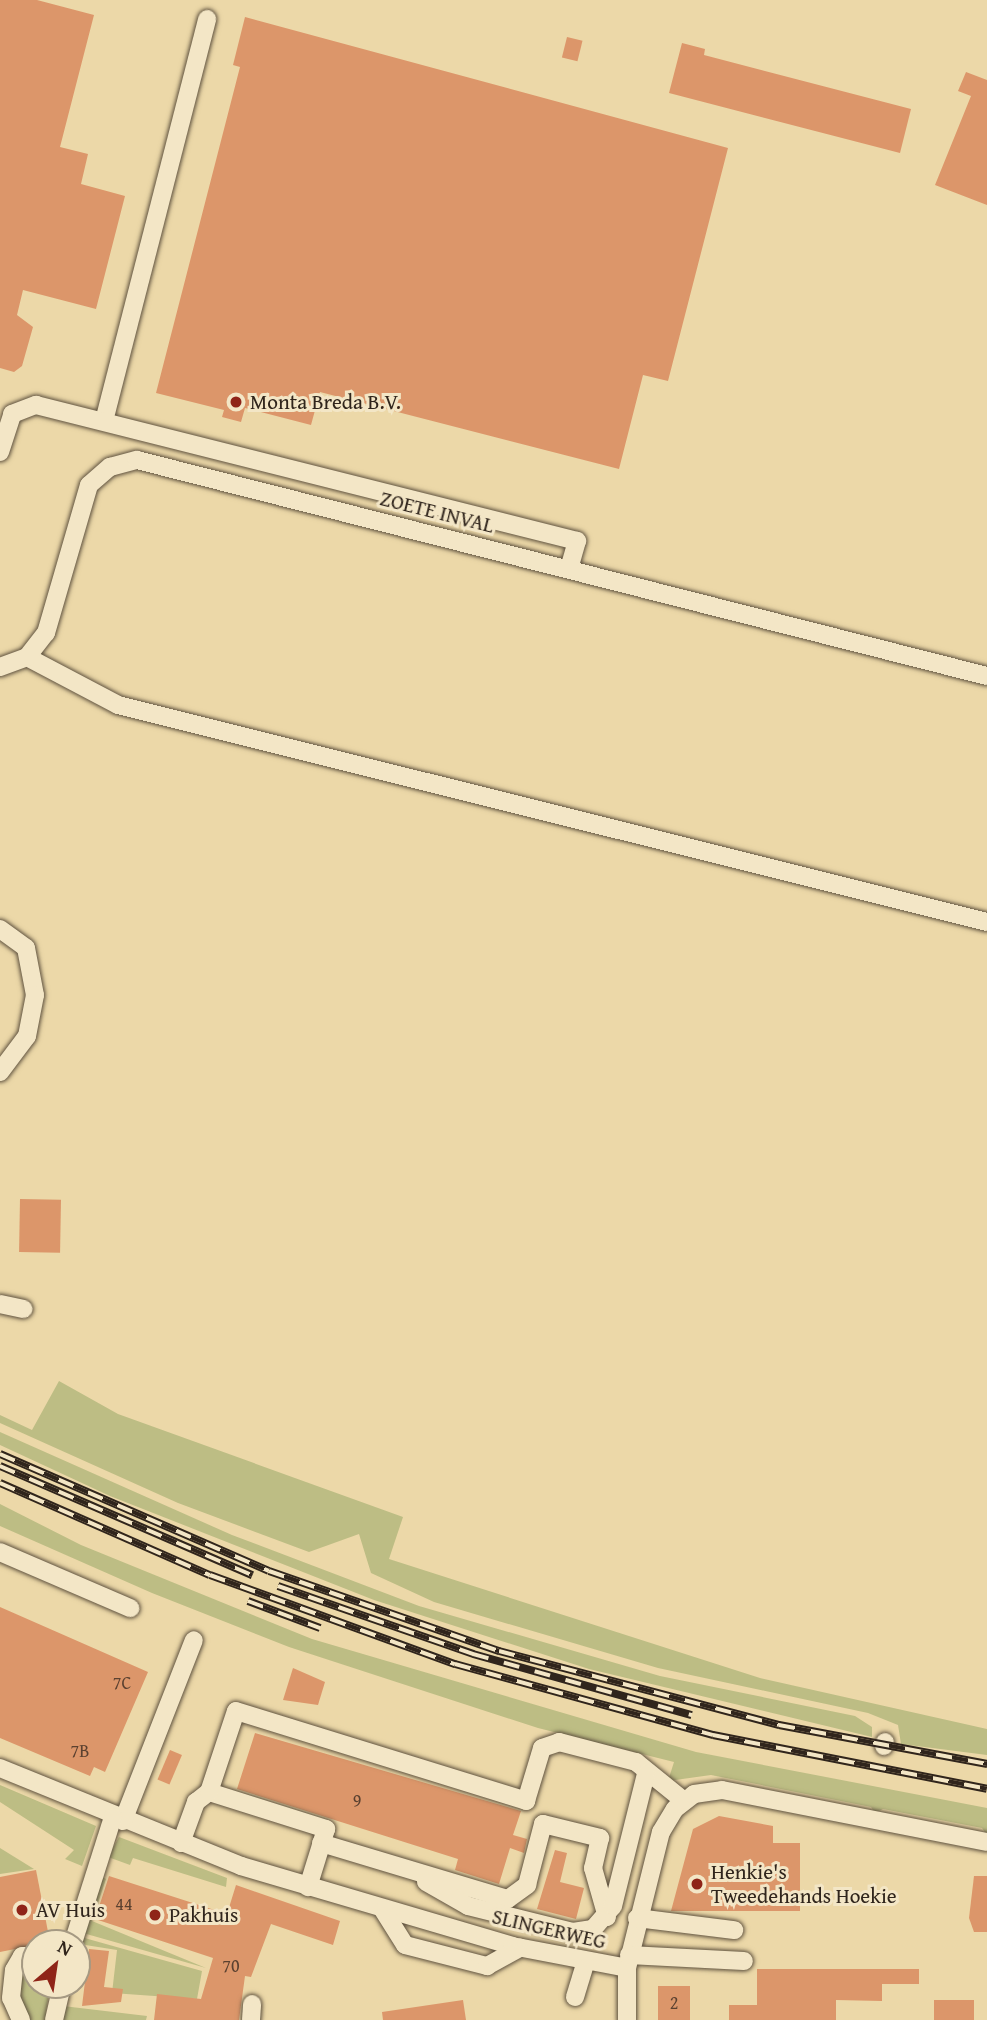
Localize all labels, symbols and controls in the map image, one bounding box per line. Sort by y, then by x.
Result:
place label: Monta Breda B.V. [250,389,401,415]
marker: Monta Breda B.V. [228,394,244,410]
street label: ZOETE INVAL [377,486,497,538]
house number: 7C [113,1672,131,1694]
house number: 7B [71,1740,89,1762]
house number: 9 [353,1790,361,1812]
place label: Henkie's Tweedehands Hoekie [711,1859,897,1909]
marker: Henkie's Tweedehands Hoekie [689,1876,705,1892]
house number: 44 [115,1893,133,1915]
place label: AV Huis [36,1897,105,1923]
marker: AV Huis [14,1902,30,1918]
place label: Pakhuis [169,1902,238,1928]
street label: SLINGERWEG [490,1904,608,1954]
marker: Pakhuis [147,1907,163,1923]
north arrow [21,1929,91,1999]
text: N [53,1932,78,1963]
house number: 70 [222,1955,240,1977]
house number: 2 [670,1992,678,2014]

